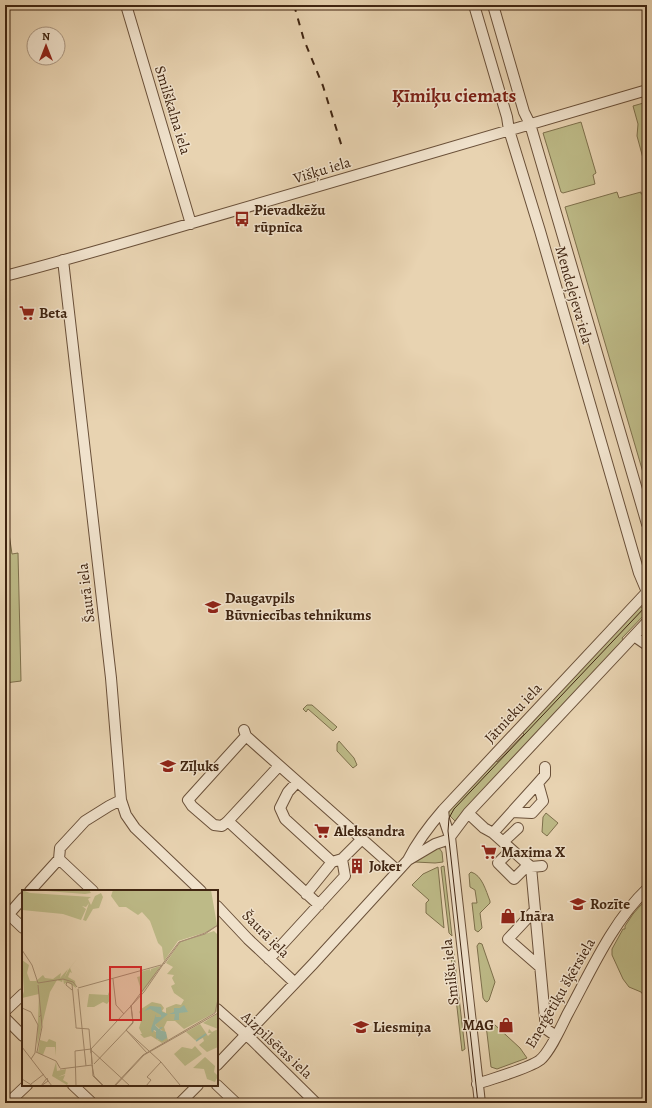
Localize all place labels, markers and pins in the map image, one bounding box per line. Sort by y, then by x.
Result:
place label: Pievadkēžu rūpnīca [254,200,326,237]
bus stop icon: Pievadkēžu rūpnīca [233,210,251,228]
place label: Beta [39,303,68,323]
supermarket icon: Beta [18,304,36,322]
place label: Daugavpils Būvniecības tehnikums [225,588,371,625]
school or university icon: Daugavpils Būvniecības tehnikums [204,598,222,616]
place label: Zīļuks [180,756,219,776]
school or university icon: Zīļuks [159,757,177,775]
place label: Aleksandra [333,821,406,841]
supermarket icon: Aleksandra [313,822,331,840]
place label: Maxima X [501,842,566,862]
supermarket icon: Maxima X [480,843,498,861]
place label: Joker [369,856,402,876]
building icon: Joker [348,857,366,875]
place label: Rozīte [590,894,630,914]
school or university icon: Rozīte [569,895,587,913]
place label: Ināra [520,906,555,926]
shop icon: Ināra [499,907,517,925]
place label: MAG [462,1015,494,1035]
shop icon: MAG [497,1016,515,1034]
place label: Liesmiņa [373,1017,432,1037]
school or university icon: Liesmiņa [352,1018,370,1036]

